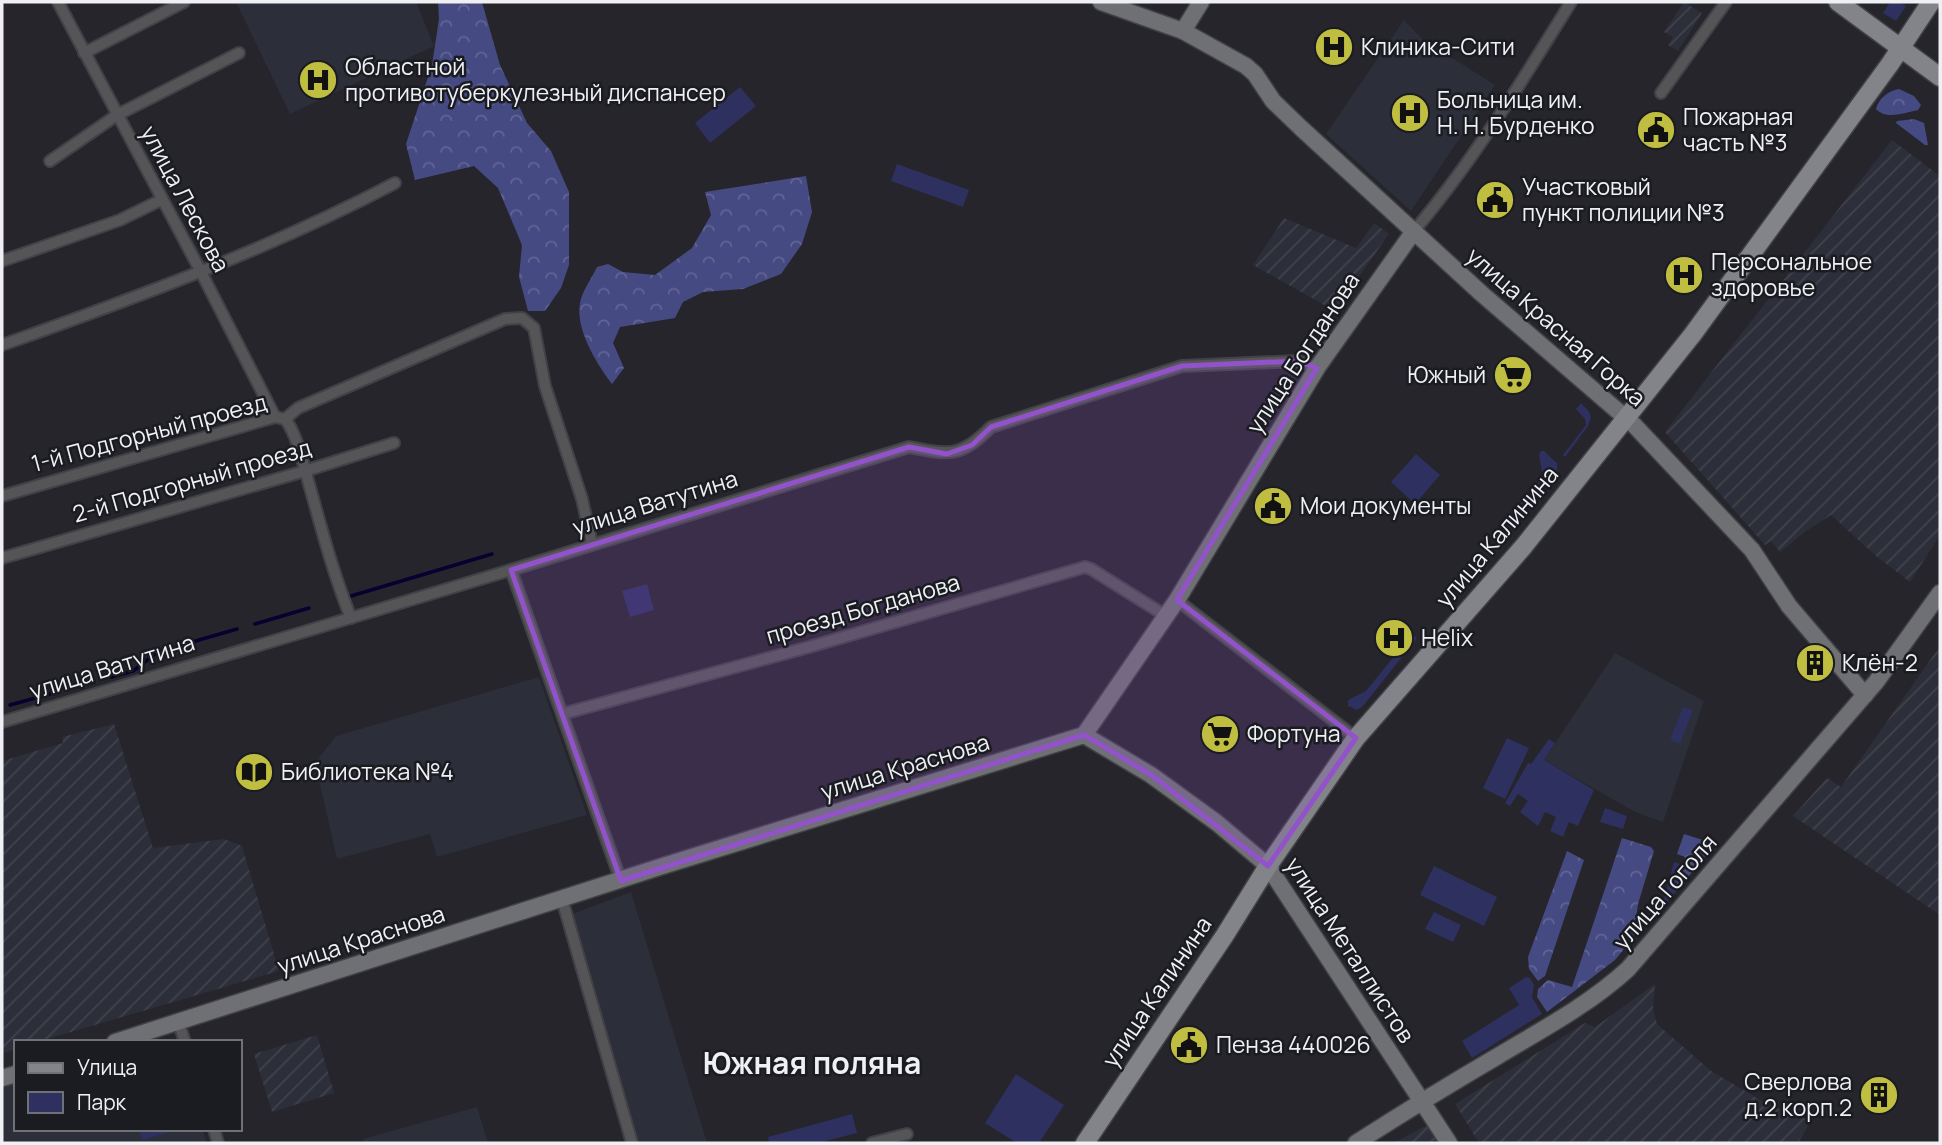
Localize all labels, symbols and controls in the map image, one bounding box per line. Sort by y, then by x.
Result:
hospital icon: Клиника-Сити [1313,26,1355,68]
place label: Клиника-Сити [1361,30,1515,62]
place label: Областной противотуберкулезный диспансер [345,50,726,108]
hospital icon: Областной противотуберкулезный диспансер [297,59,339,101]
place label: Больница им. Н. Н. Бурденко [1437,83,1595,141]
hospital icon: Больница им. Н. Н. Бурденко [1389,92,1431,134]
place label: Пожарная часть №3 [1683,100,1793,158]
public building icon: Пожарная часть №3 [1635,109,1677,151]
street label: улица Лескова [134,120,238,277]
place label: Участковый пункт полиции №3 [1522,170,1725,228]
public building icon: Участковый пункт полиции №3 [1474,179,1516,221]
street label: улица Красная Горка [1460,239,1653,413]
place label: Персональное здоровье [1711,245,1872,303]
hospital icon: Персональное здоровье [1663,254,1705,296]
street label: улица Богданова [1238,266,1366,439]
supermarket icon: Южный [1492,354,1534,396]
place label: Южный [1407,358,1486,390]
street label: 1-й Подгорный проезд [27,385,270,479]
street label: 2-й Подгорный проезд [69,431,315,529]
street label: улица Калинина [1428,459,1565,614]
street label: улица Ватутина [568,462,741,542]
public building icon: Мои документы [1252,485,1294,527]
place label: Мои документы [1300,489,1472,521]
street label: проезд Богданова [762,565,963,651]
hospital icon: Helix [1373,617,1415,659]
place label: Helix [1421,621,1473,653]
street label: улица Ватутина [25,626,198,706]
building icon: Клён-2 [1794,642,1836,684]
place label: Клён-2 [1842,646,1918,678]
supermarket icon: Фортуна [1199,713,1241,755]
place label: Фортуна [1247,717,1341,749]
street label: улица Краснова [817,725,993,807]
library icon: Библиотека №4 [233,751,275,793]
place label: Библиотека №4 [281,755,454,787]
street label: улица Гоголя [1605,827,1723,956]
street label: улица Металлистов [1279,850,1423,1049]
street label: улица Краснова [273,897,449,981]
street label: улица Калинина [1094,910,1218,1073]
public building icon: Пенза 440026 [1168,1024,1210,1066]
place label: Пенза 440026 [1216,1028,1371,1060]
legend [14,1040,242,1131]
district label: Южная поляна [703,1042,921,1083]
text: Улица [77,1053,137,1081]
place label: Сверлова д.2 корп.2 [1744,1065,1852,1123]
building icon: Сверлова д.2 корп.2 [1858,1074,1900,1116]
text: Парк [77,1088,127,1116]

